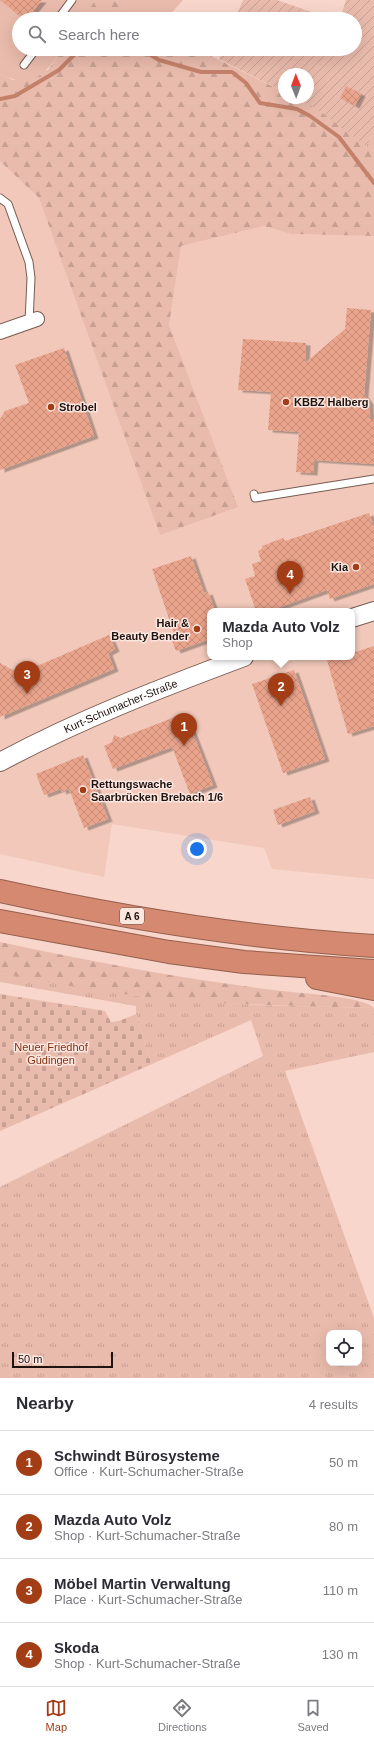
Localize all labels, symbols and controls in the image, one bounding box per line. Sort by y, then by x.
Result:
search box [12,12,362,56]
icon: search [26,23,48,45]
text: Search here [58,26,140,43]
north arrow [278,68,314,104]
place label: KBBZ Halberg [294,396,369,408]
marker: KBBZ Halberg [281,397,291,407]
place label: Strobel [59,401,97,413]
marker: Strobel [46,402,56,412]
pin: 4 [277,561,303,594]
place label: Kia [331,561,349,573]
marker: Kia [351,562,361,572]
popup [207,608,355,660]
place label: Hair & Beauty Bender [111,617,190,642]
text: Mazda Auto Volz [222,618,340,635]
marker: Hair & Beauty Bender [192,624,202,634]
text: Shop [222,635,253,650]
pin: 3 [14,661,40,694]
pin: 2 [268,673,294,706]
street label: Kurt-Schumacher-Straße [62,677,179,735]
pin: 1 [171,713,197,746]
place label: Rettungswache Saarbrücken Brebach 1/6 [91,778,223,803]
marker: Rettungswache Saarbrücken Brebach 1/6 [78,785,88,795]
your location [187,839,207,859]
road number: A 6 [120,908,144,924]
park label: Neuer Friedhof Güdingen [14,1041,89,1066]
map controls [326,1330,362,1366]
button: locate [326,1330,362,1366]
scale bar [12,1350,113,1369]
text: 50 m [18,1353,42,1365]
text: Nearby [16,1394,74,1413]
text: 4 results [309,1397,358,1412]
text: Schwindt Bürosysteme [54,1447,220,1464]
text: 1 [25,1455,33,1470]
text: 50 m [329,1455,358,1470]
text: Office · Kurt-Schumacher-Straße [54,1464,244,1479]
text: Mazda Auto Volz [54,1511,172,1528]
text: 2 [25,1519,33,1534]
text: 80 m [329,1519,358,1534]
text: Shop · Kurt-Schumacher-Straße [54,1528,240,1543]
text: Möbel Martin Verwaltung [54,1575,231,1592]
text: 3 [25,1583,33,1598]
text: 110 m [323,1583,358,1598]
text: Place · Kurt-Schumacher-Straße [54,1592,243,1607]
text: Skoda [54,1639,99,1656]
text: 4 [25,1647,33,1662]
text: 130 m [322,1647,358,1662]
text: Shop · Kurt-Schumacher-Straße [54,1656,240,1671]
tab: Map [45,1697,67,1733]
tab: Directions [158,1697,207,1733]
tab: Saved [297,1697,329,1733]

